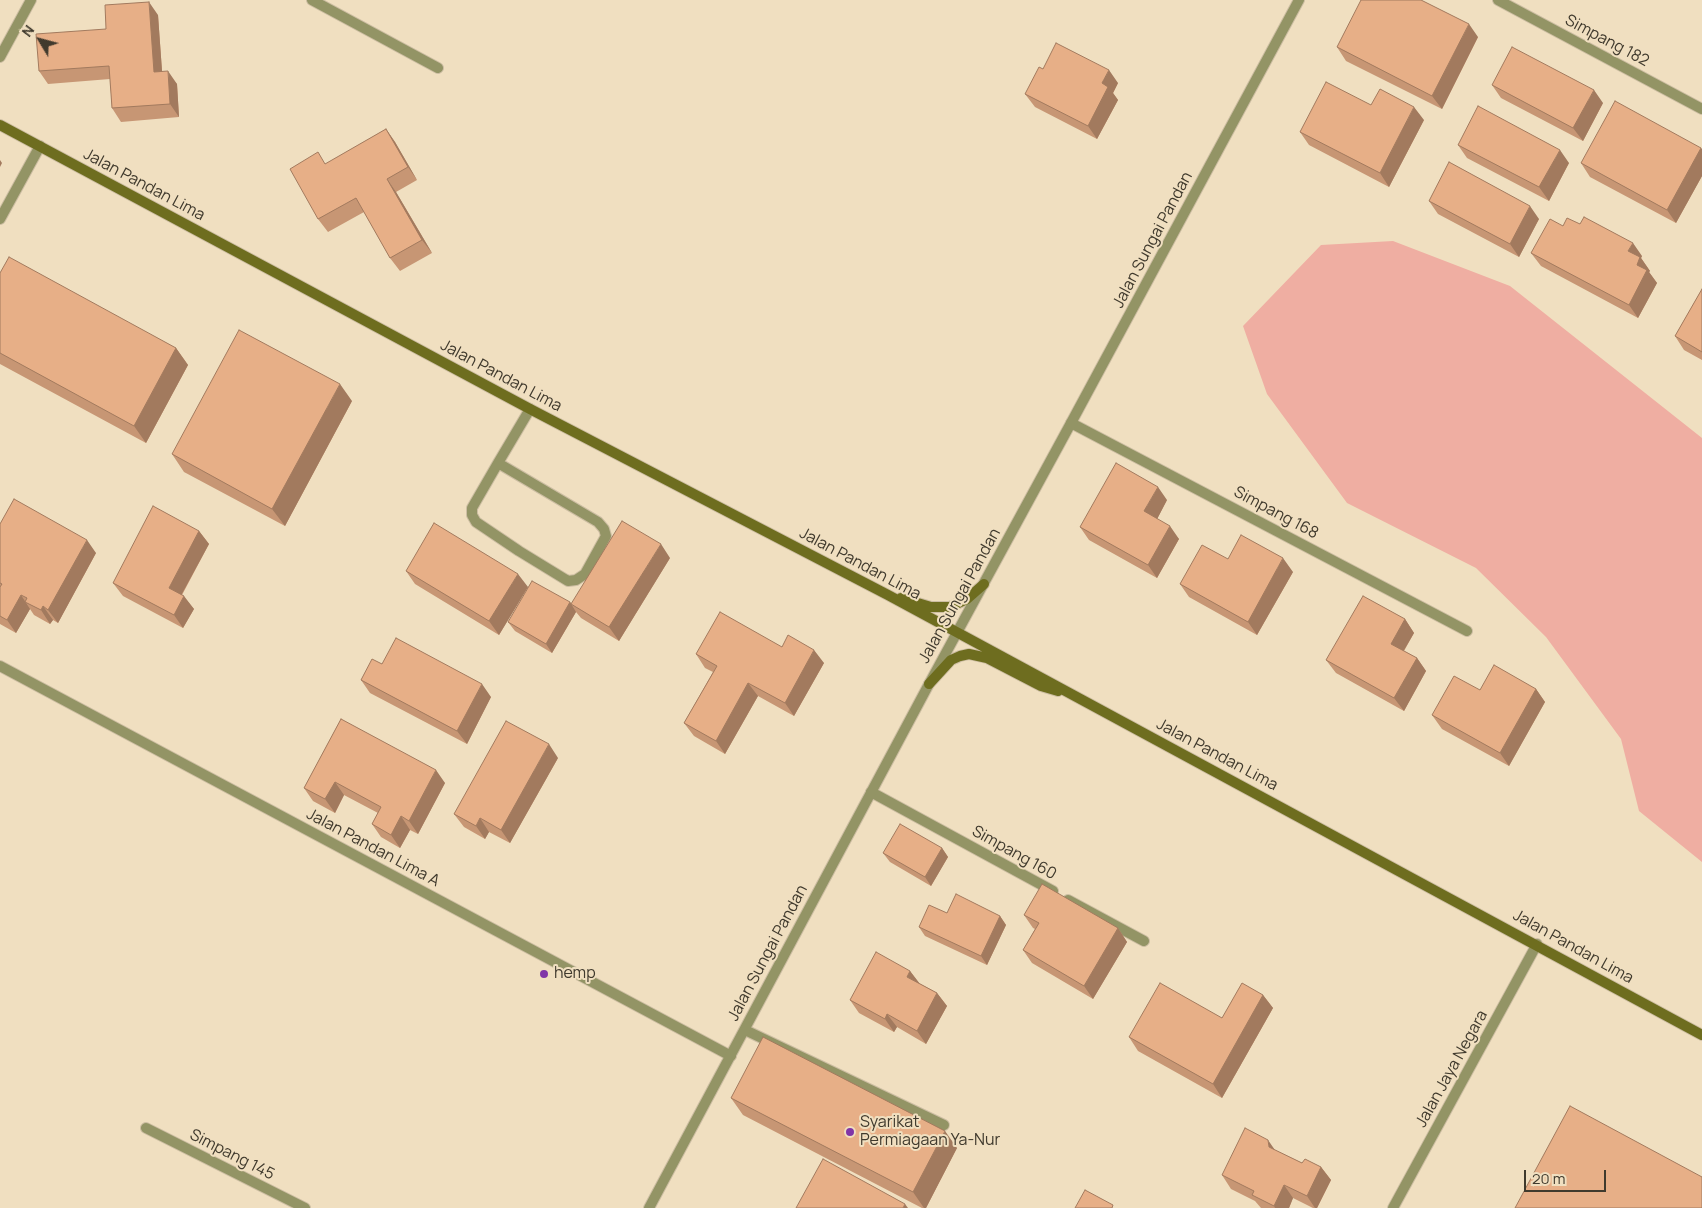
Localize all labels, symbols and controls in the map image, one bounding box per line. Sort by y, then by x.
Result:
street label: Simpang 182 [1562,11,1652,71]
north arrow [15,15,65,65]
text: N [17,21,38,40]
street label: Jalan Pandan Lima [80,145,208,225]
street label: Jalan Sungai Pandan [1109,169,1197,311]
street label: Jalan Pandan Lima [437,336,565,416]
street label: Simpang 168 [1230,483,1322,543]
street label: Jalan Pandan Lima [796,524,924,604]
street label: Jalan Sungai Pandan [915,525,1005,667]
street label: Jalan Pandan Lima [1153,715,1281,795]
street label: Jalan Pandan Lima A [303,805,443,891]
street label: Simpang 160 [968,822,1060,884]
street label: Jalan Sungai Pandan [724,882,812,1024]
street label: Jalan Pandan Lima [1509,906,1637,988]
place label: hemp [554,964,596,984]
marker: hemp [538,968,550,980]
street label: Jalan Jaya Negara [1412,1007,1492,1131]
place label: Syarikat Permiagaan Ya-Nur [860,1113,1000,1151]
street label: Simpang 145 [186,1125,278,1185]
marker: Syarikat Permiagaan Ya-Nur [844,1126,856,1138]
scale bar [1527,1160,1610,1192]
text: 20 m [1532,1168,1565,1189]

